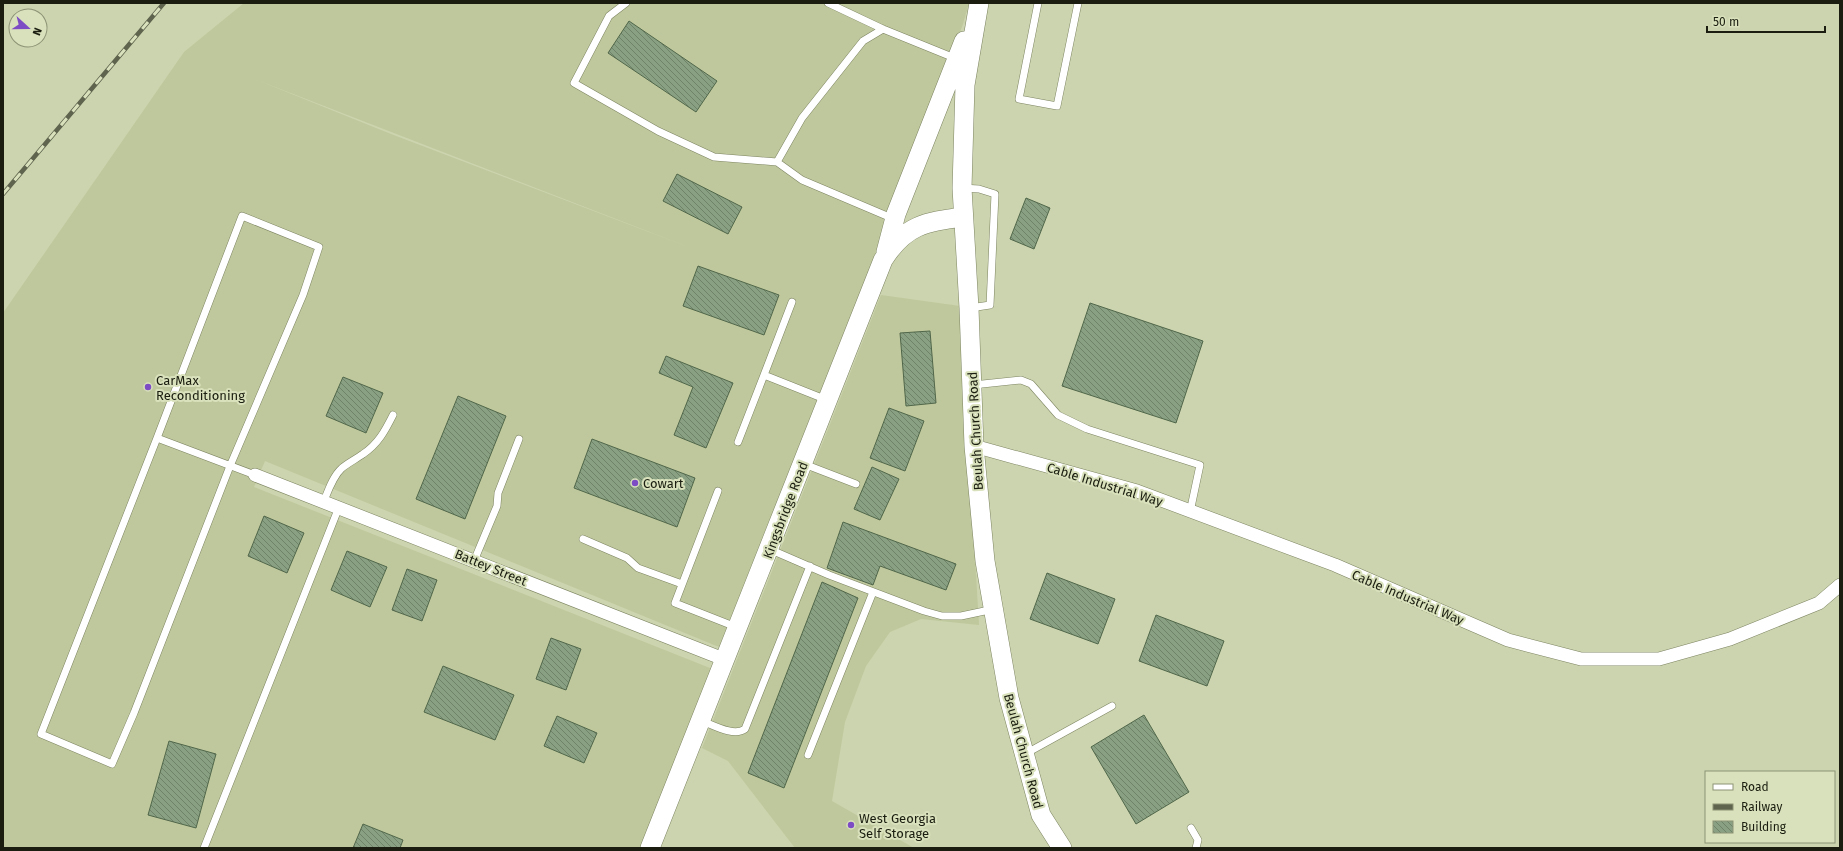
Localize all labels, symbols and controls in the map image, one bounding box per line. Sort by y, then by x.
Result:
north arrow [8,8,48,48]
scale bar [1707,8,1825,34]
text: 50 m [1713,15,1739,29]
text: N [29,26,44,37]
street label: Beulah Church Road [965,371,986,491]
place label: CarMax Reconditioning [156,373,245,403]
marker: CarMax Reconditioning [143,382,153,392]
street label: Kingsbridge Road [760,459,811,561]
street label: Cable Industrial Way [1045,460,1165,509]
place label: Cowart [643,476,684,491]
marker: Cowart [630,478,640,488]
street label: Battey Street [453,546,529,589]
street label: Cable Industrial Way [1350,567,1467,628]
street label: Beulah Church Road [1001,692,1046,810]
legend [1705,771,1835,843]
text: Road [1741,780,1769,794]
text: Railway [1741,800,1782,814]
place label: West Georgia Self Storage [859,811,936,841]
marker: West Georgia Self Storage [846,820,856,830]
text: Building [1741,820,1787,834]

